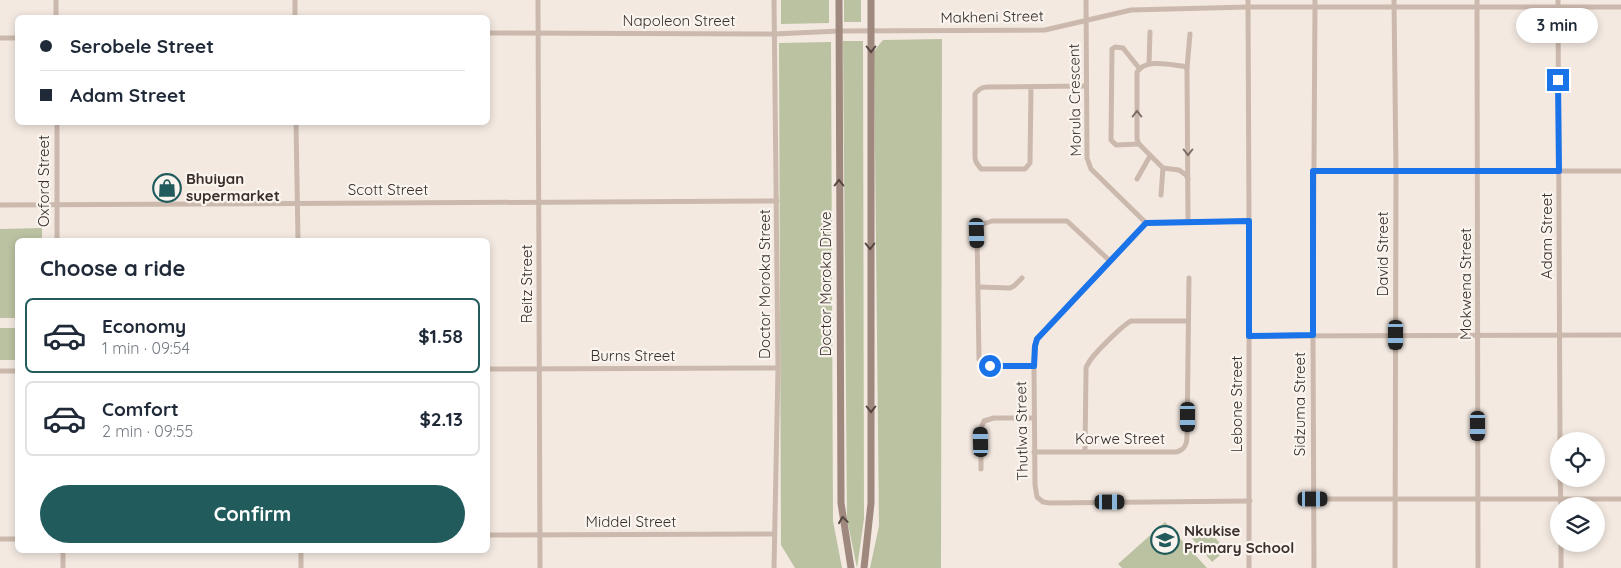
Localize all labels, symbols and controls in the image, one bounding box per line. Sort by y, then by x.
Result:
street label: Makheni Street [940,6,1044,27]
callout: 3 min [1517,8,1599,42]
street label: Napoleon Street [623,11,735,30]
text: 3 min [1536,15,1578,35]
text: Serobele Street [70,34,214,58]
street label: Morula Crescent [1064,43,1085,157]
one-way arrow [866,45,876,53]
route end [1547,69,1569,91]
text: Adam Street [70,83,186,107]
one-way arrow [1132,110,1142,118]
street label: Oxford Street [34,135,53,227]
one-way arrow [1183,148,1194,156]
place label: Bhuiyan supermarket [186,169,280,205]
shop icon: Bhuiyan supermarket [152,173,182,203]
one-way arrow [834,178,844,186]
street label: Scott Street [348,180,428,199]
street label: Adam Street [1537,193,1556,279]
street label: Doctor Moroka Street [755,209,774,359]
street label: David Street [1373,211,1392,297]
street label: Doctor Moroka Drive [816,212,835,356]
car [968,218,985,248]
street label: Mokwena Street [1456,228,1475,340]
one-way arrow [865,242,875,250]
street label: Reitz Street [517,244,536,324]
text: Choose a ride [40,254,185,282]
icon: car [42,313,87,358]
text: Economy [102,314,186,338]
car [1388,320,1403,350]
text: $1.58 [418,324,463,348]
text: 1 min · 09:54 [102,338,190,358]
street label: Burns Street [591,346,675,365]
street label: Sidzuma Street [1290,352,1309,456]
route start [979,355,1001,377]
street label: Lebone Street [1227,356,1246,452]
street label: Thutlwa Street [1011,381,1032,481]
icon: car [42,396,87,441]
text: Comfort [102,397,179,421]
car [1180,402,1195,432]
one-way arrow [866,405,876,413]
text: $2.13 [419,407,463,431]
car [1470,411,1485,441]
text: 2 min · 09:55 [102,421,193,441]
car [973,427,988,457]
street label: Korwe Street [1075,429,1165,448]
map controls [1550,432,1605,552]
button: locate [1550,432,1605,487]
button: Confirm [40,485,465,543]
car [1298,492,1328,507]
car [1095,495,1125,510]
button: layers [1550,497,1605,552]
street label: Middel Street [586,512,676,531]
one-way arrow [839,516,849,524]
place label: Nkukise Primary School [1184,521,1294,557]
school or university icon: Nkukise Primary School [1150,525,1180,555]

